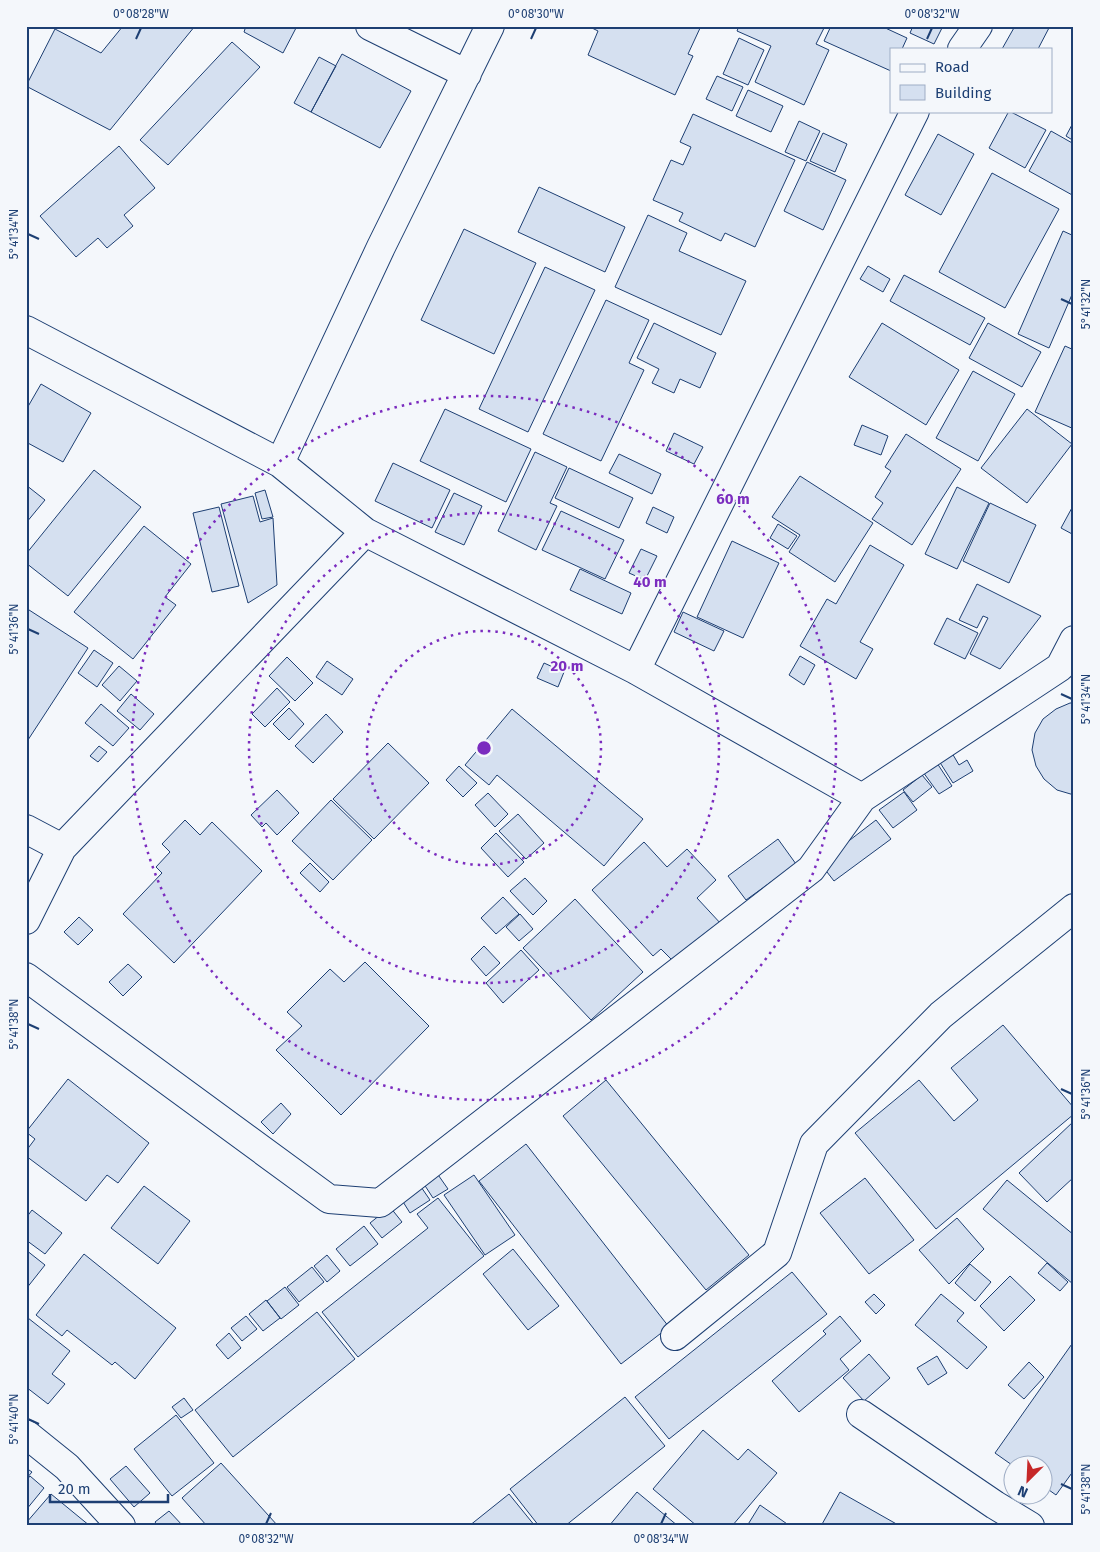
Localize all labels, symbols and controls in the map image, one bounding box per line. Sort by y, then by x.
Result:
text: 0°08'28"W [113,7,169,21]
text: 0°08'30"W [508,7,564,21]
text: 0°08'32"W [904,7,960,21]
legend [890,48,1052,112]
text: Road [935,58,970,76]
text: Building [935,84,991,102]
text: 5°41'34"N [7,209,21,259]
text: 5°41'32"N [1079,279,1093,329]
text: 60 m [716,490,750,508]
text: 40 m [633,573,667,591]
text: 5°41'36"N [7,604,21,654]
text: 20 m [551,657,583,675]
text: 5°41'34"N [1079,674,1093,724]
centre of rings [475,739,493,757]
text: 5°41'38"N [7,998,21,1050]
text: 5°41'36"N [1079,1069,1093,1119]
text: 5°41'40"N [7,1393,21,1445]
north arrow [1002,1454,1052,1504]
text: 5°41'38"N [1079,1463,1093,1515]
scale bar [50,1472,168,1504]
text: 20 m [58,1480,91,1498]
text: N [1015,1482,1031,1501]
text: 0°08'32"W [238,1532,294,1546]
text: 0°08'34"W [633,1532,689,1546]

